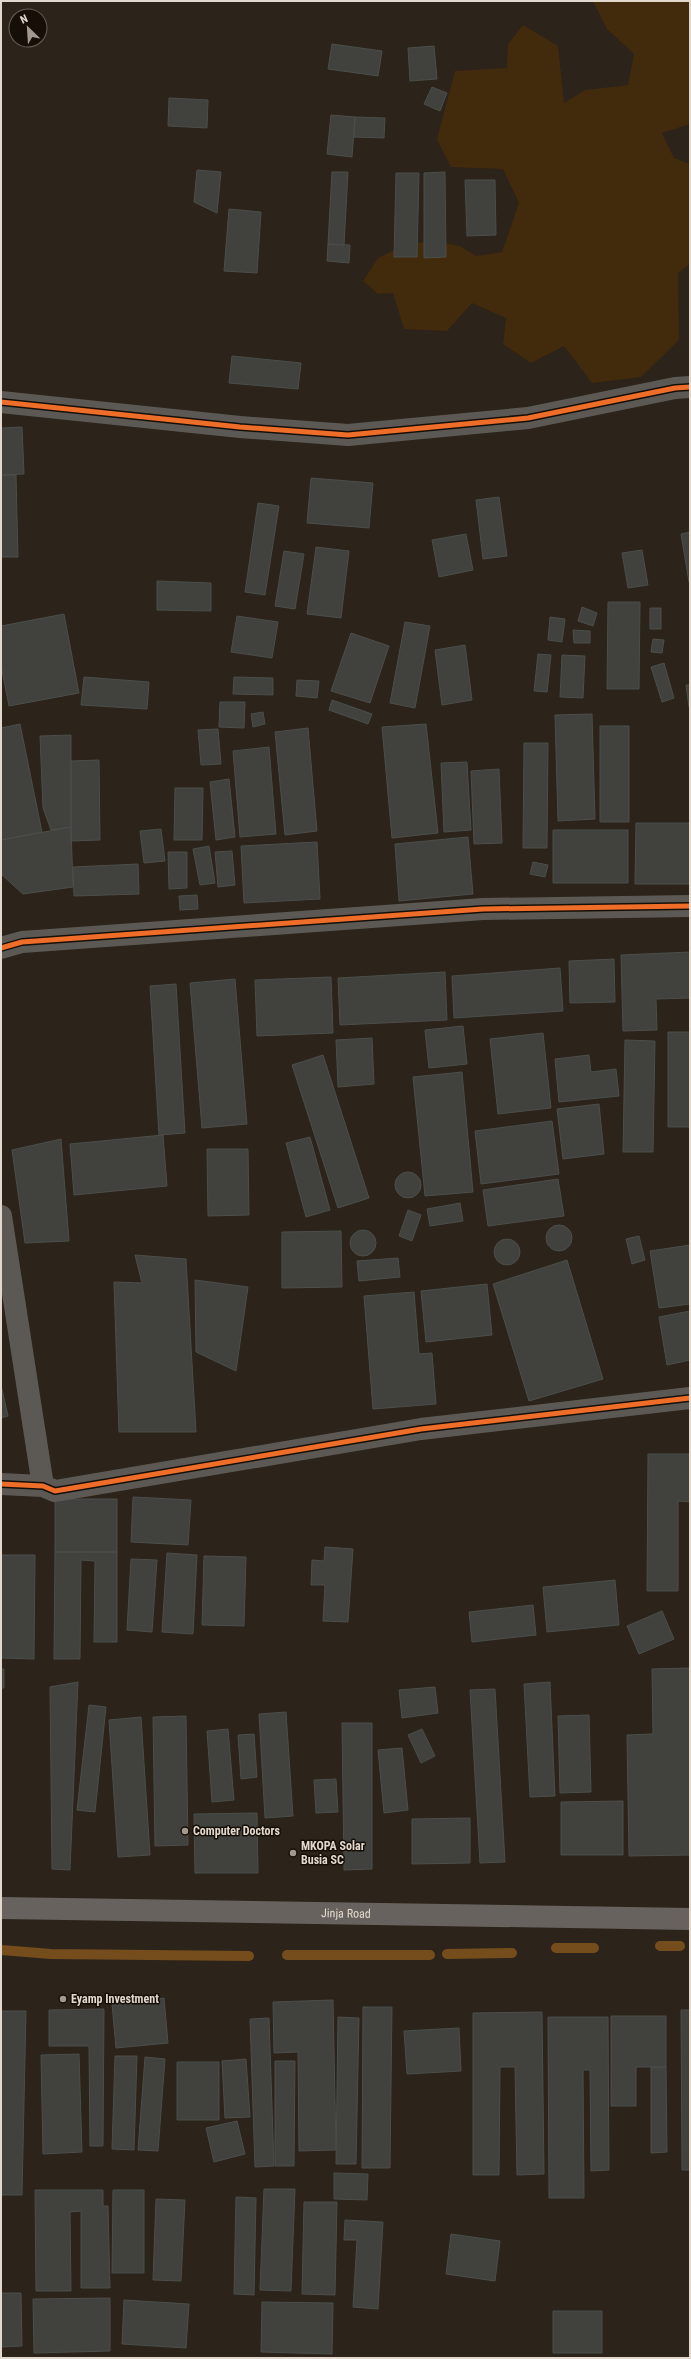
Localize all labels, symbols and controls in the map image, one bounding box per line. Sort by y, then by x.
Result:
north arrow [8,8,48,48]
text: N [18,12,30,27]
place label: Computer Doctors [193,1824,280,1838]
marker: Computer Doctors [180,1826,190,1836]
place label: MKOPA Solar Busia SC [301,1839,365,1867]
marker: MKOPA Solar Busia SC [288,1848,298,1858]
street label: Jinja Road [321,1906,371,1921]
place label: Eyamp Investment [71,1992,159,2006]
marker: Eyamp Investment [58,1994,68,2004]

